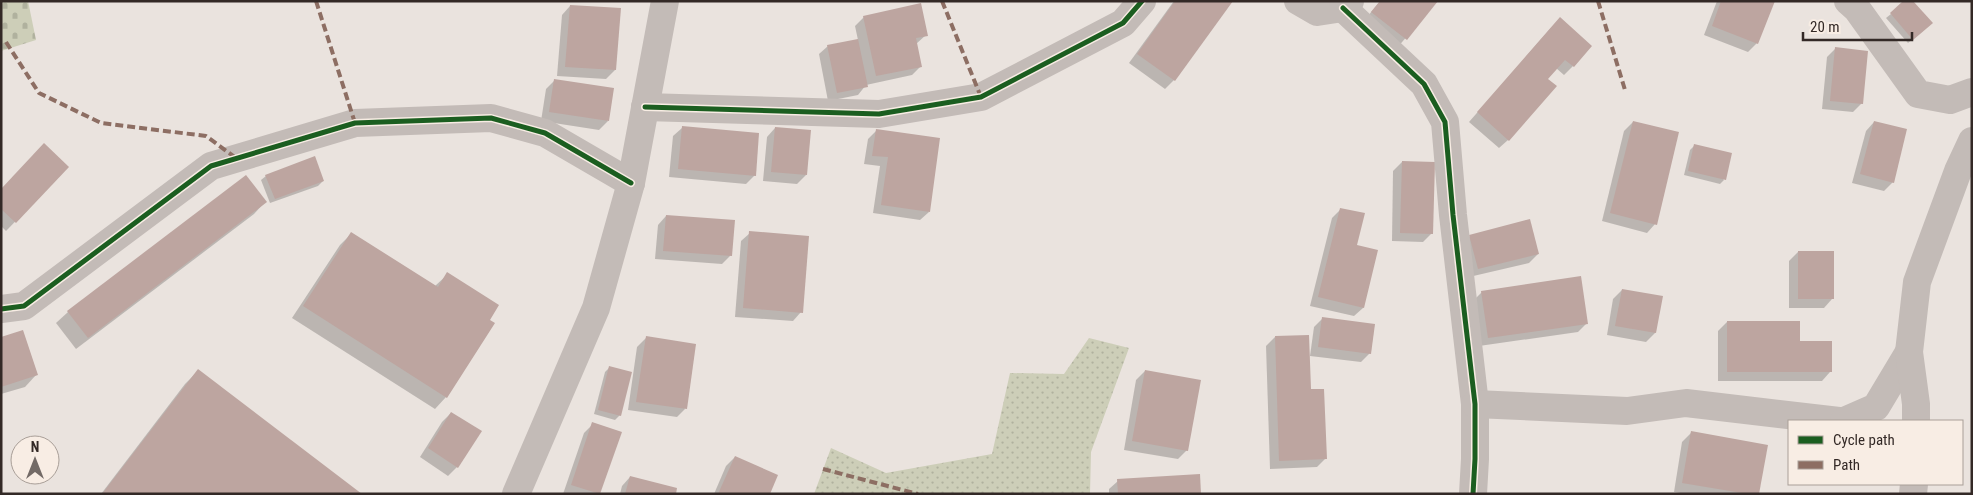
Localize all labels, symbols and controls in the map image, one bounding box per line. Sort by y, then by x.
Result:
scale bar [1803,10,1912,42]
text: 20 m [1810,18,1840,36]
legend [1788,420,1963,485]
text: Cycle path [1833,431,1895,449]
north arrow [10,435,60,485]
text: N [31,439,39,455]
text: Path [1833,456,1860,474]

